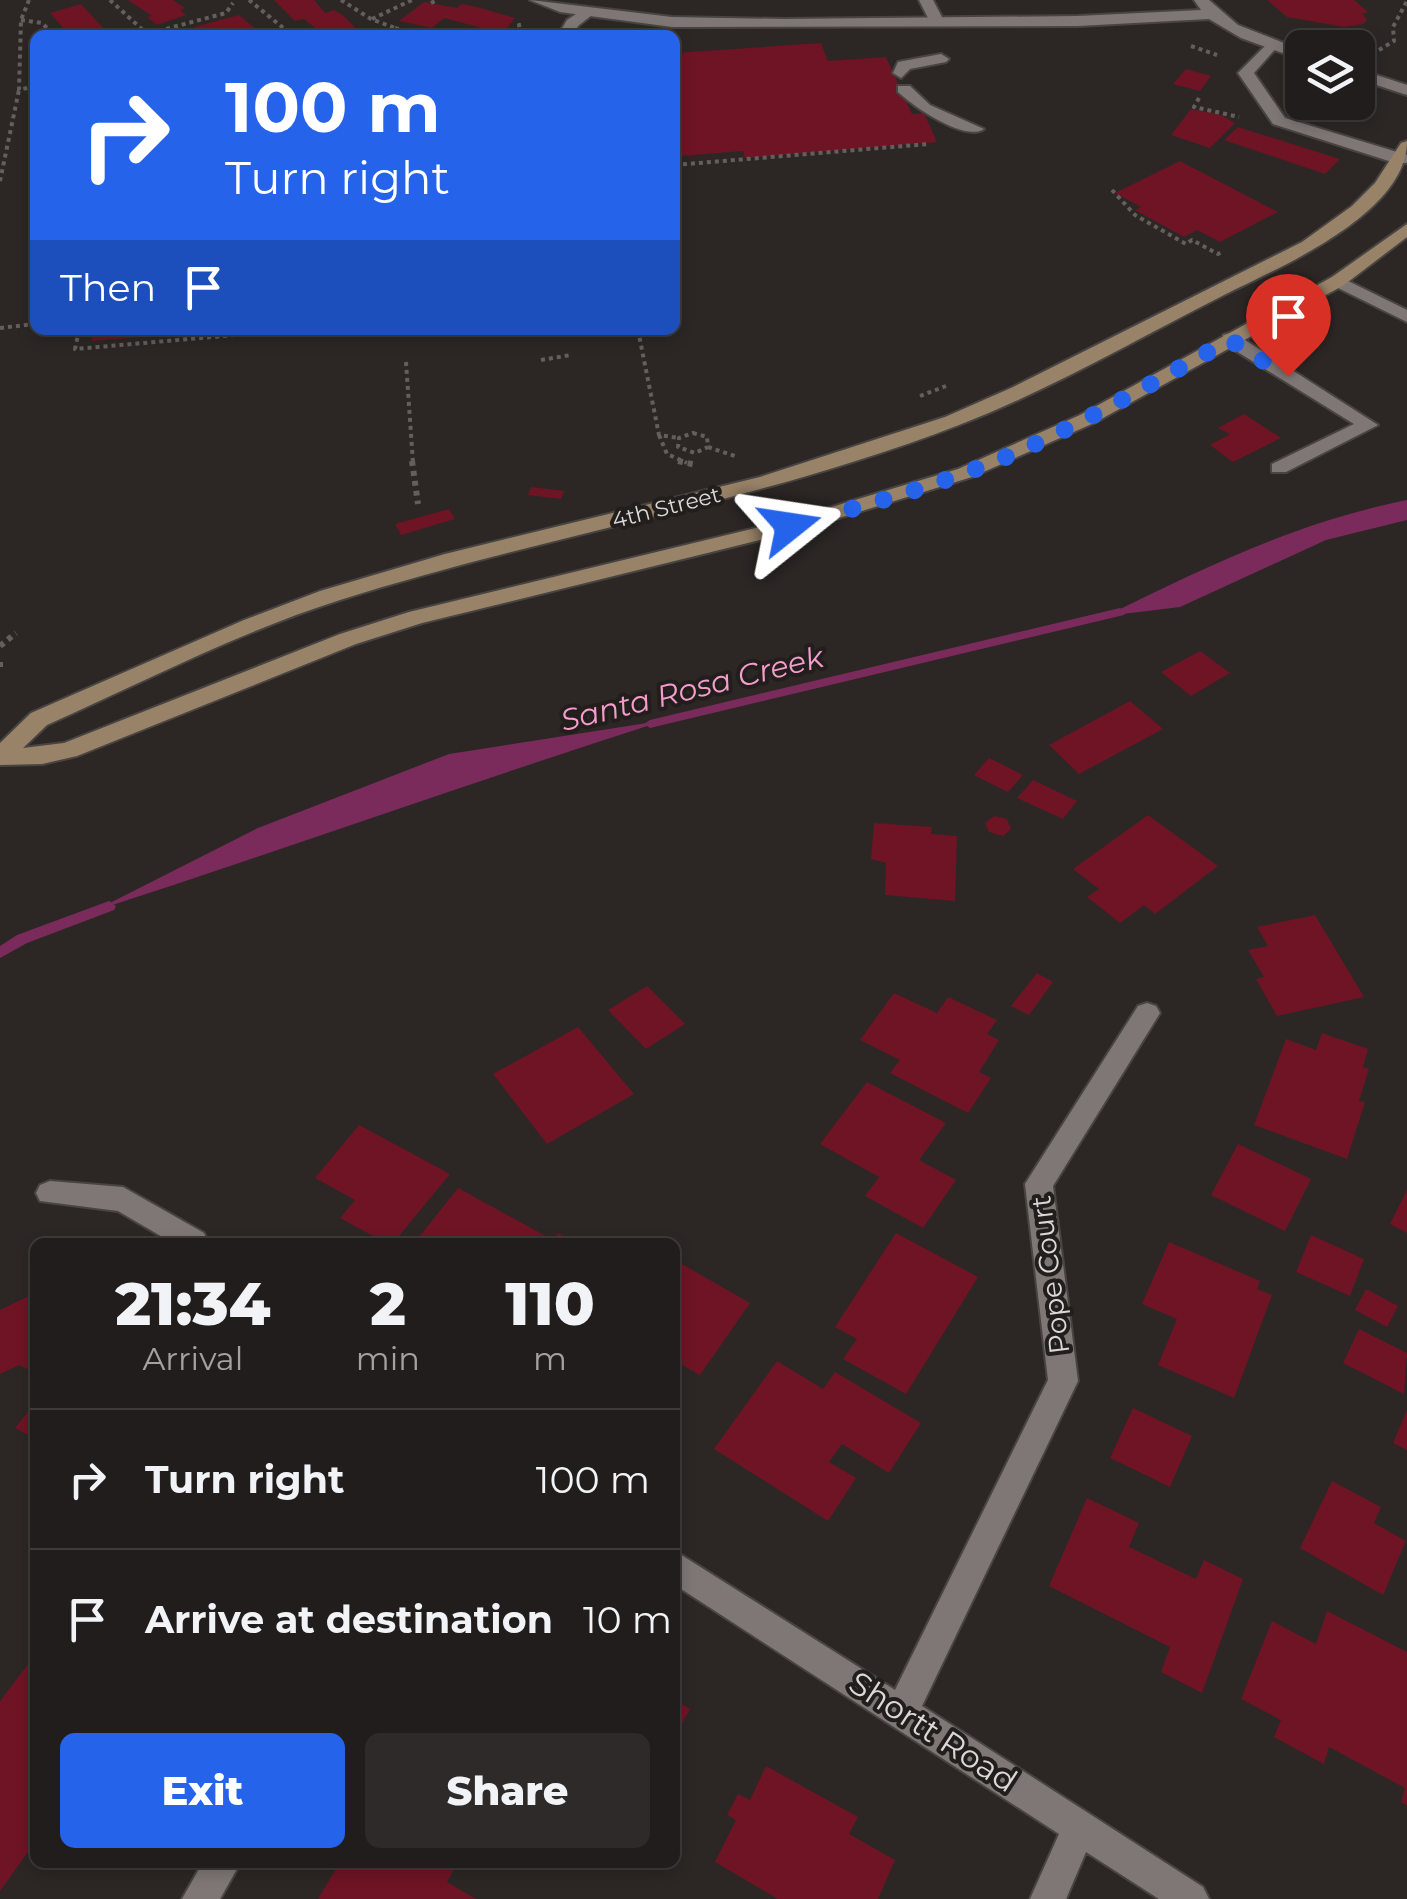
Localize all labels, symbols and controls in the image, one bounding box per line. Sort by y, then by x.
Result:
map controls [1285,30,1375,120]
button: layers [1285,30,1375,120]
text: 100 m [225,64,441,150]
icon: right [60,70,190,200]
text: Turn right [225,150,450,205]
icon: arrive [176,260,231,315]
text: Then [60,264,156,311]
pin [1246,274,1331,377]
icon: arrive [1261,289,1316,344]
position arrow [738,474,842,578]
street label: 4th Street [609,481,723,534]
water label: Santa Rosa Creek [557,638,828,739]
street label: Pope Court [1023,1194,1077,1356]
text: 21:34 [115,1267,271,1340]
text: 2 [370,1267,406,1340]
text: 110 [505,1267,595,1340]
text: Arrival [142,1339,243,1378]
text: min [356,1339,420,1378]
text: m [533,1339,567,1378]
icon: right [60,1452,115,1507]
text: Turn right [145,1456,344,1503]
text: 100 m [536,1456,650,1503]
icon: arrive [60,1592,115,1647]
text: Arrive at destination [145,1596,553,1643]
text: 10 m [583,1596,672,1643]
street label: Shortt Road [842,1663,1025,1800]
button: Exit [60,1733,345,1848]
button: Share [365,1733,650,1848]

